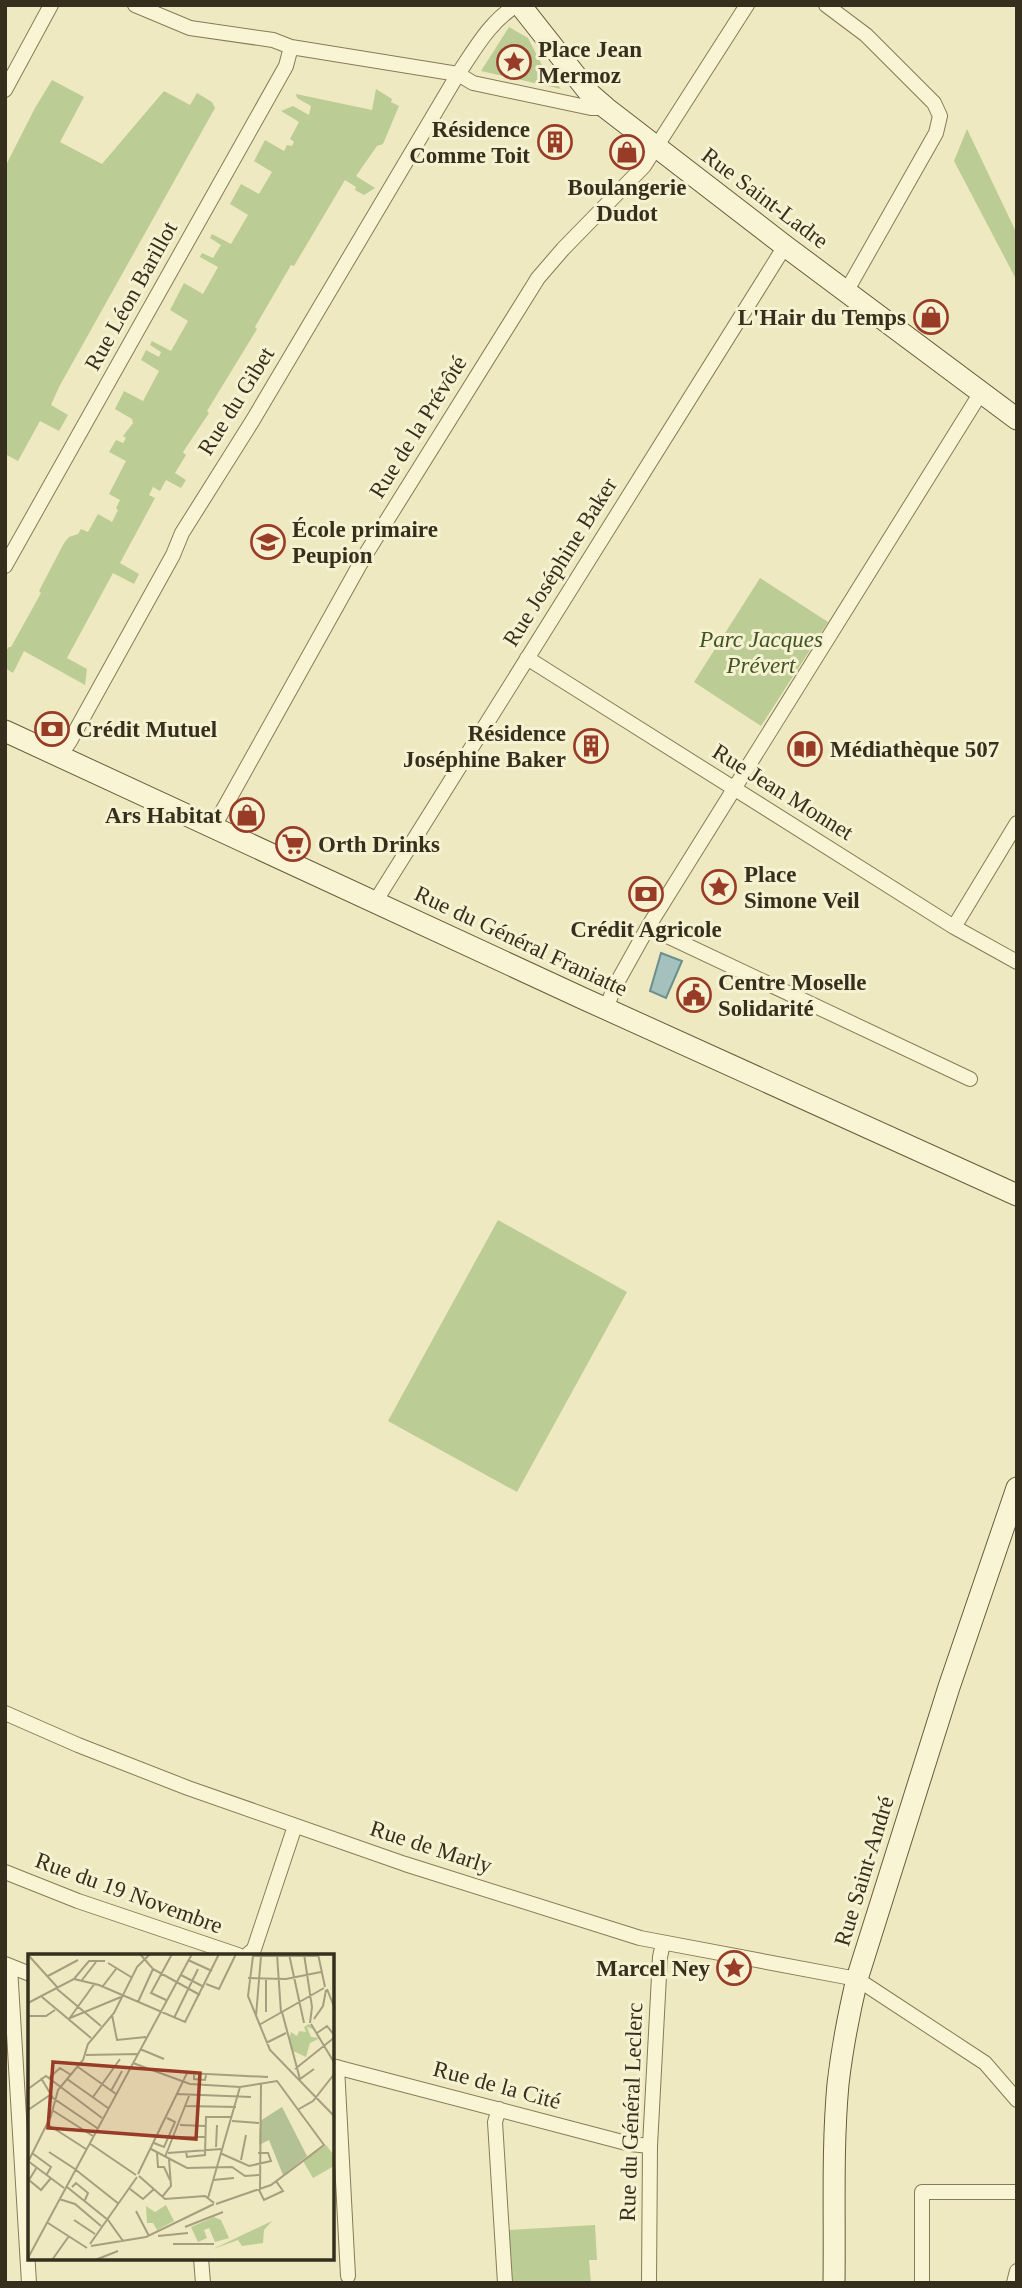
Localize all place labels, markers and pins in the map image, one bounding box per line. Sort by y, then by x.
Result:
place label: Place Jean Mermoz [538,37,642,88]
place icon: Place Jean Mermoz [495,43,533,81]
place label: Résidence Comme Toit [409,117,530,168]
building icon: Résidence Comme Toit [536,123,574,161]
shop icon: Boulangerie Dudot [608,133,646,171]
place label: Boulangerie Dudot [568,175,686,226]
shop icon: L'Hair du Temps [912,298,950,336]
place label: L'Hair du Temps [738,305,906,330]
place label: École primaire Peupion [292,517,438,568]
school or university icon: École primaire Peupion [249,523,287,561]
bank icon: Crédit Mutuel [33,710,71,748]
place label: Crédit Mutuel [76,717,217,742]
place label: Résidence Joséphine Baker [403,721,566,772]
building icon: Résidence Joséphine Baker [572,727,610,765]
library icon: Médiathèque 507 [786,730,824,768]
place label: Médiathèque 507 [830,737,999,762]
shop icon: Ars Habitat [228,796,266,834]
place label: Ars Habitat [105,803,222,828]
supermarket icon: Orth Drinks [274,825,312,863]
place label: Orth Drinks [318,832,440,857]
place label: Place Simone Veil [744,862,860,913]
place icon: Place Simone Veil [700,868,738,906]
bank icon: Crédit Agricole [627,875,665,913]
place label: Crédit Agricole [570,917,722,942]
place label: Centre Moselle Solidarité [718,970,866,1021]
public building icon: Centre Moselle Solidarité [675,976,713,1014]
place icon: Marcel Ney [715,1949,753,1987]
place label: Marcel Ney [596,1956,710,1981]

